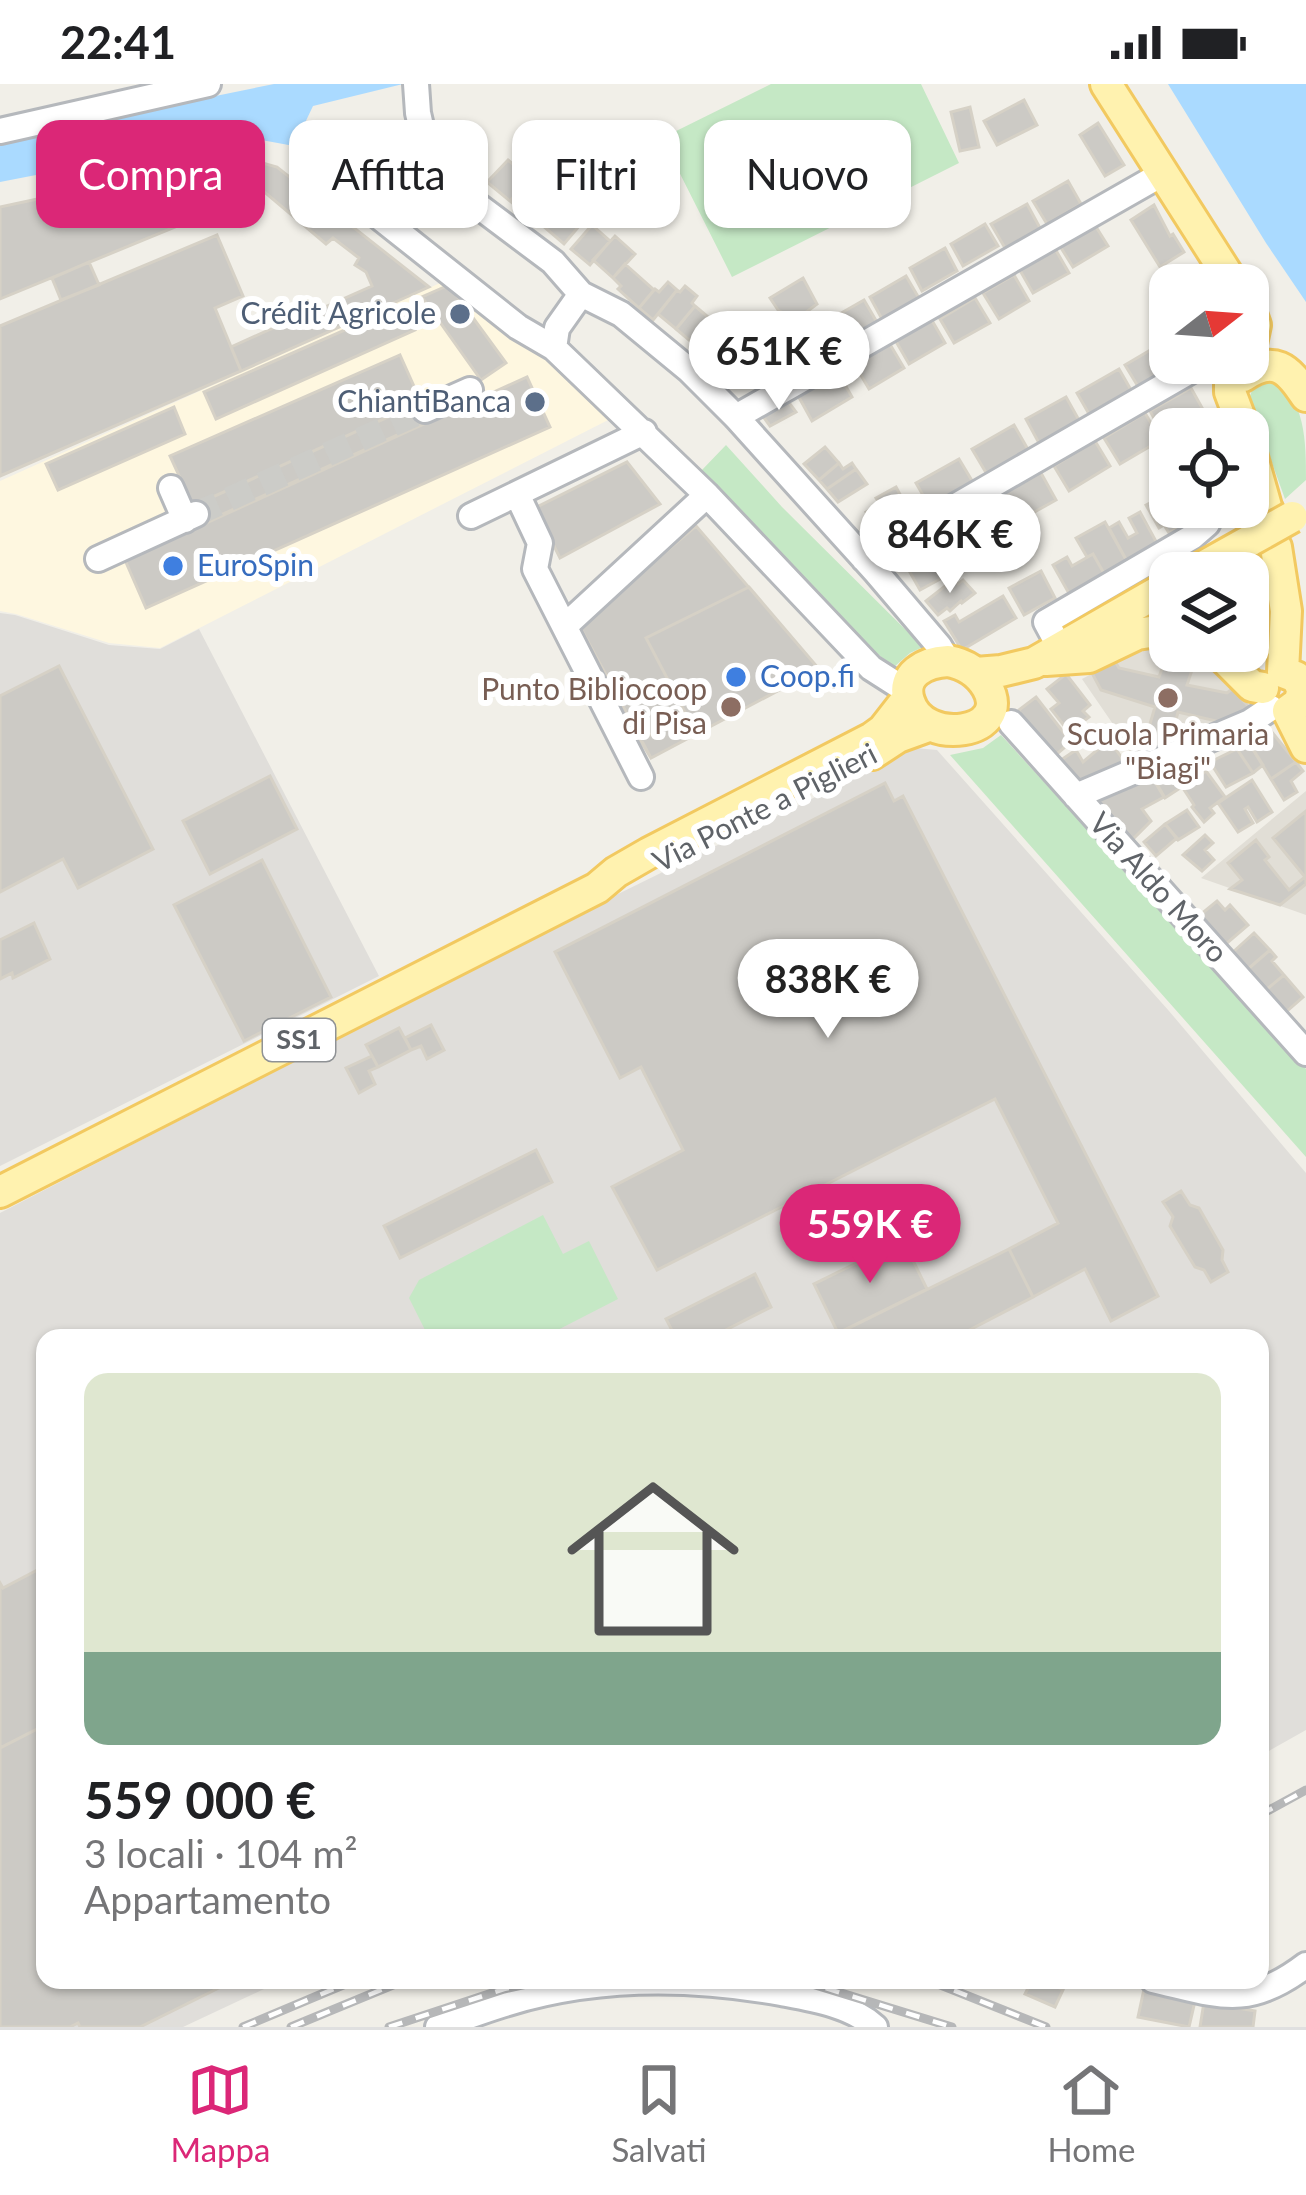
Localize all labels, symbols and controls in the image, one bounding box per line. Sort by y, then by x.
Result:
text: 22:41 [60,15,176,69]
chip: Compra [36,120,265,228]
chip: Affitta [289,120,488,228]
chip: Filtri [512,120,680,228]
chip: Nuovo [704,120,911,228]
north arrow [1149,264,1269,384]
map controls [1149,264,1269,672]
place label: Crédit Agricole [240,294,436,330]
marker: Crédit Agricole [447,301,473,327]
pin: 651K € [681,311,877,413]
text: 651K € [716,327,842,373]
place label: ChiantiBanca [337,382,511,418]
marker: ChiantiBanca [522,389,548,415]
button: locate [1149,408,1269,528]
pin: 846K € [852,494,1048,596]
text: 846K € [887,510,1013,556]
place label: EuroSpin [197,546,314,582]
button: layers [1149,552,1269,672]
marker: EuroSpin [160,553,186,579]
place label: Coop.fi [760,657,855,693]
marker: Coop.fi [723,664,749,690]
place label: Punto Bibliocoop di Pisa [481,670,707,740]
marker: Scuola Primaria "Biagi" [1155,685,1181,711]
marker: Punto Bibliocoop di Pisa [718,694,744,720]
place label: Scuola Primaria "Biagi" [1067,715,1269,785]
street label: Via Ponte a Piglieri [646,734,882,878]
street label: Via Aldo Moro [1083,804,1236,969]
pin: 838K € [730,939,926,1041]
text: 838K € [765,955,891,1001]
road number: SS1 [263,1019,335,1061]
pin: 559K € [772,1184,968,1286]
text: 559K € [807,1200,933,1246]
icon: home [545,1451,761,1667]
text: 559 000 € [84,1769,316,1830]
text: 3 locali · 104 m² [84,1830,358,1876]
text: Appartamento [84,1876,331,1922]
tab: Mappa [171,2057,270,2169]
tab: Salvati [611,2057,707,2169]
tab: Home [1048,2057,1135,2169]

